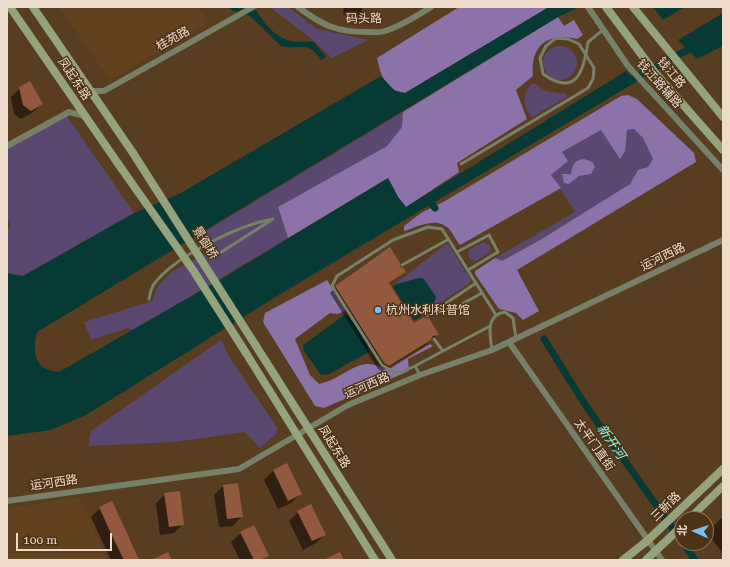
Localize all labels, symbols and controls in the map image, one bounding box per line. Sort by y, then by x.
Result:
street label: 码头路 [346,11,382,27]
street label: 桂苑路 [154,24,192,54]
street label: 凤起东路 [55,55,93,103]
street label: 钱江路 [654,55,688,91]
street label: 钱江路辅路 [634,57,684,111]
street label: 景御桥 [189,224,221,262]
street label: 运河西路 [638,240,688,274]
place label: 杭州水利科普馆 [386,303,470,317]
marker: 杭州水利科普馆 [373,305,383,315]
street label: 运河西路 [342,370,392,402]
street label: 太平门直街 [571,416,617,474]
water label: 新开河 [593,422,629,462]
street label: 凤起东路 [315,423,353,471]
street label: 运河西路 [29,473,79,493]
street label: 三新路 [648,489,684,525]
north arrow [674,511,714,551]
scale bar [18,525,114,551]
text: 北 [676,525,689,536]
text: 100 m [23,533,57,547]

